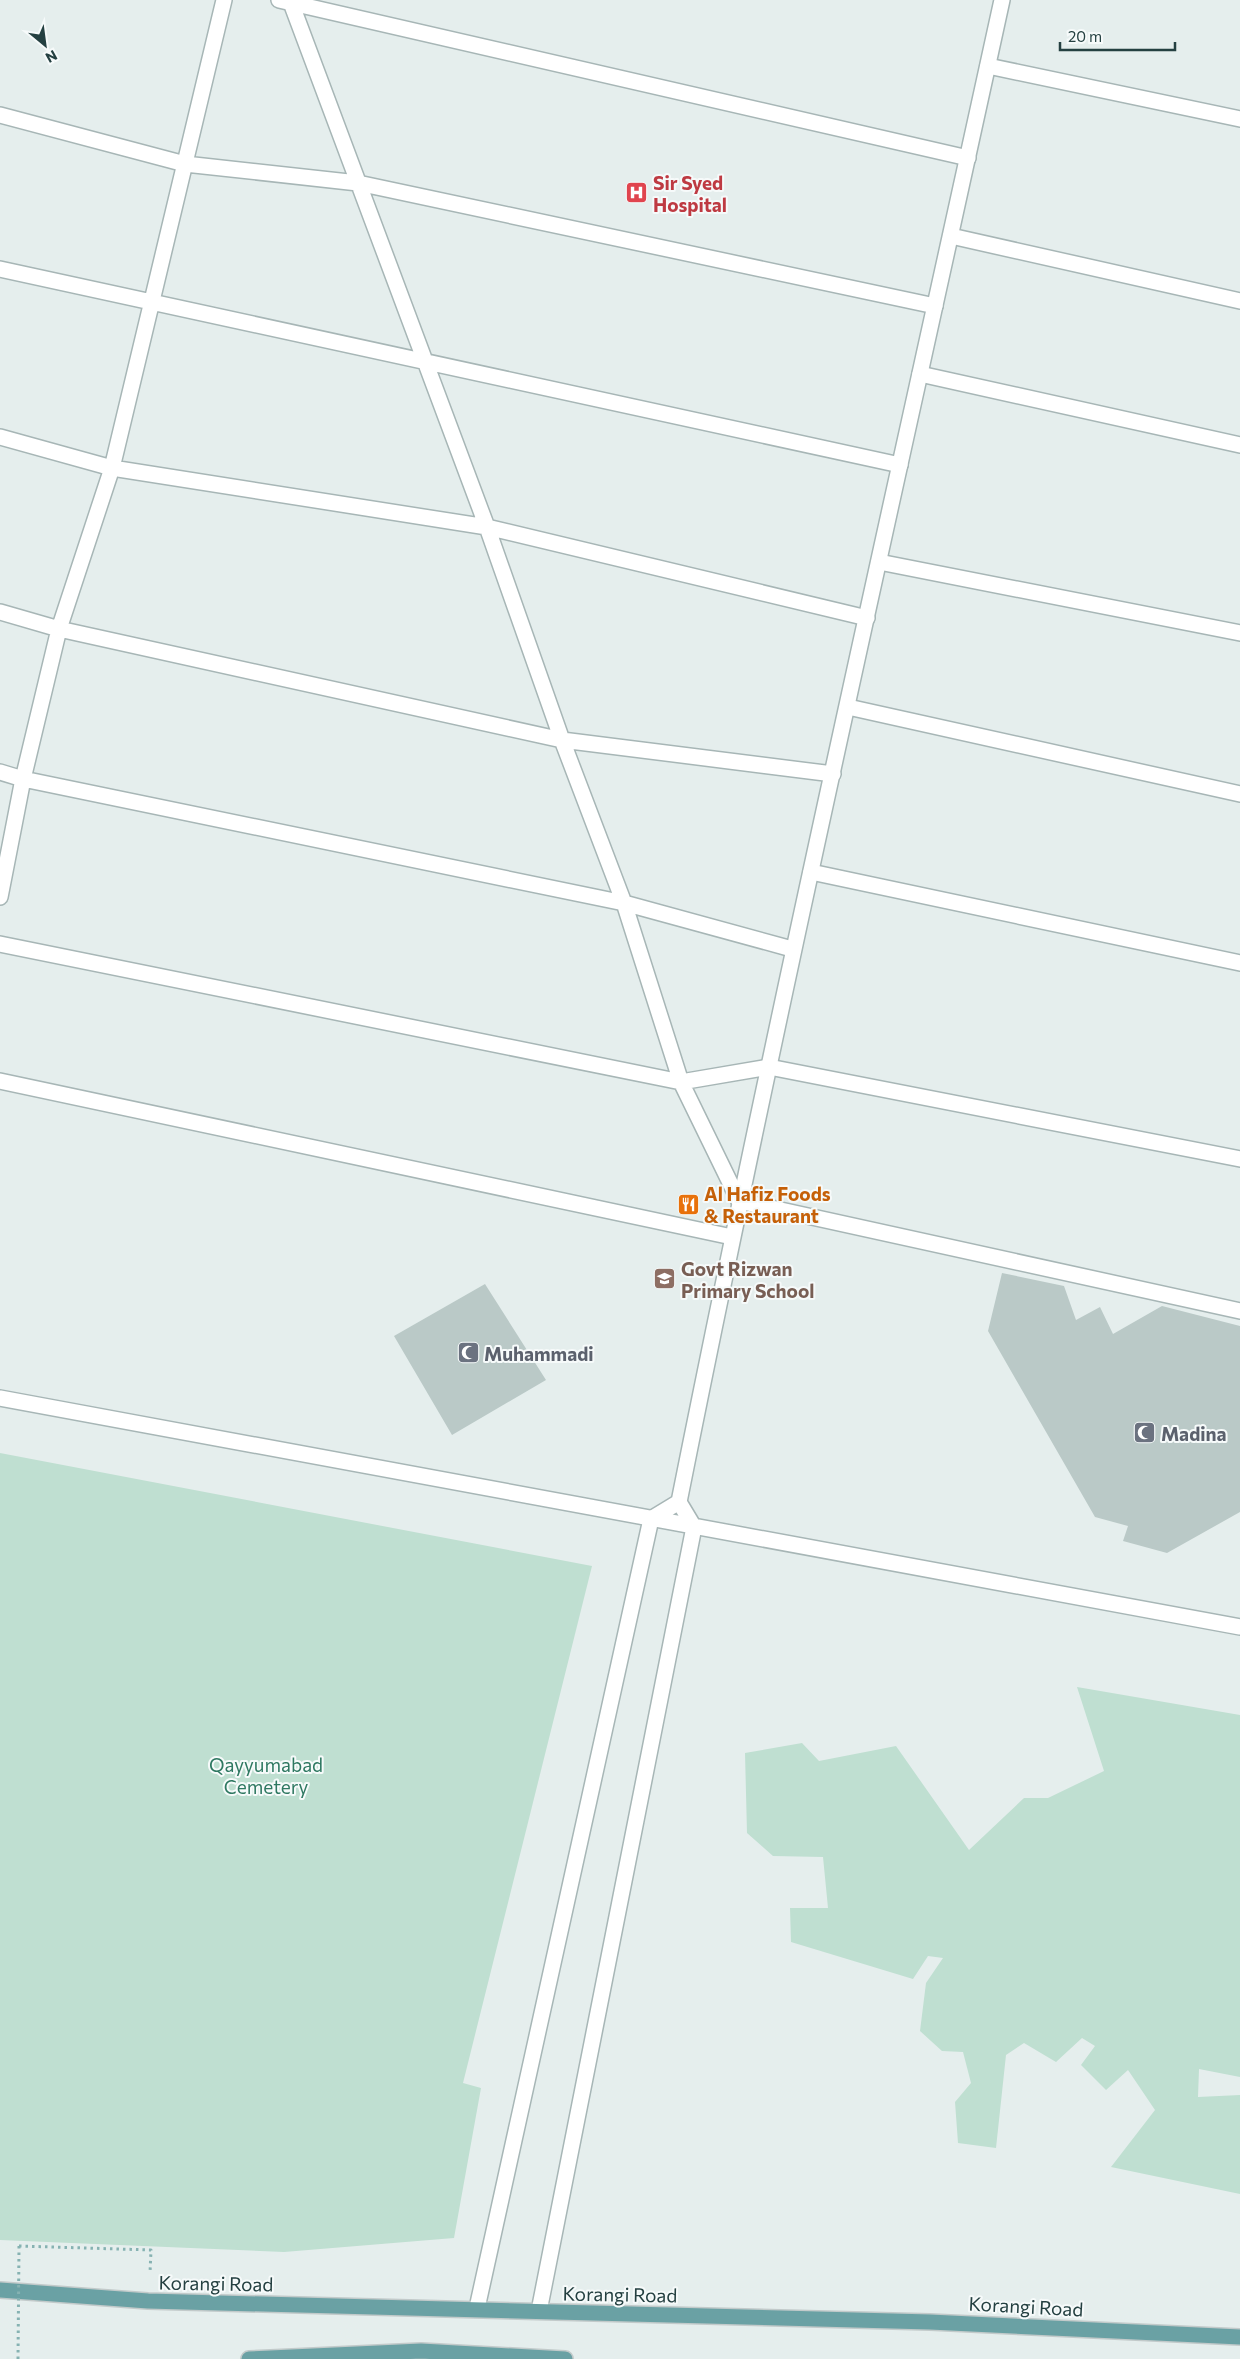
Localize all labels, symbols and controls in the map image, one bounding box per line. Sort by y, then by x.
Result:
north arrow [20,20,70,70]
scale bar [1060,20,1175,52]
text: 20 m [1068,27,1102,45]
text: N [43,47,60,67]
place label: Sir Syed Hospital [653,171,727,216]
hospital icon: Sir Syed Hospital [625,181,649,205]
place label: Al Hafiz Foods & Restaurant [704,1182,831,1227]
restaurant icon: Al Hafiz Foods & Restaurant [676,1192,700,1216]
place label: Govt Rizwan Primary School [681,1257,814,1302]
school or university icon: Govt Rizwan Primary School [653,1267,677,1291]
mosque icon: Muhammadi [456,1341,480,1365]
place label: Muhammadi [484,1342,594,1365]
mosque icon: Madina [1133,1421,1157,1445]
place label: Madina [1161,1422,1227,1445]
park label: Qayyumabad Cemetery [209,1753,323,1798]
street label: Korangi Road [158,2270,274,2296]
street label: Korangi Road [562,2281,678,2307]
street label: Korangi Road [968,2292,1084,2320]

